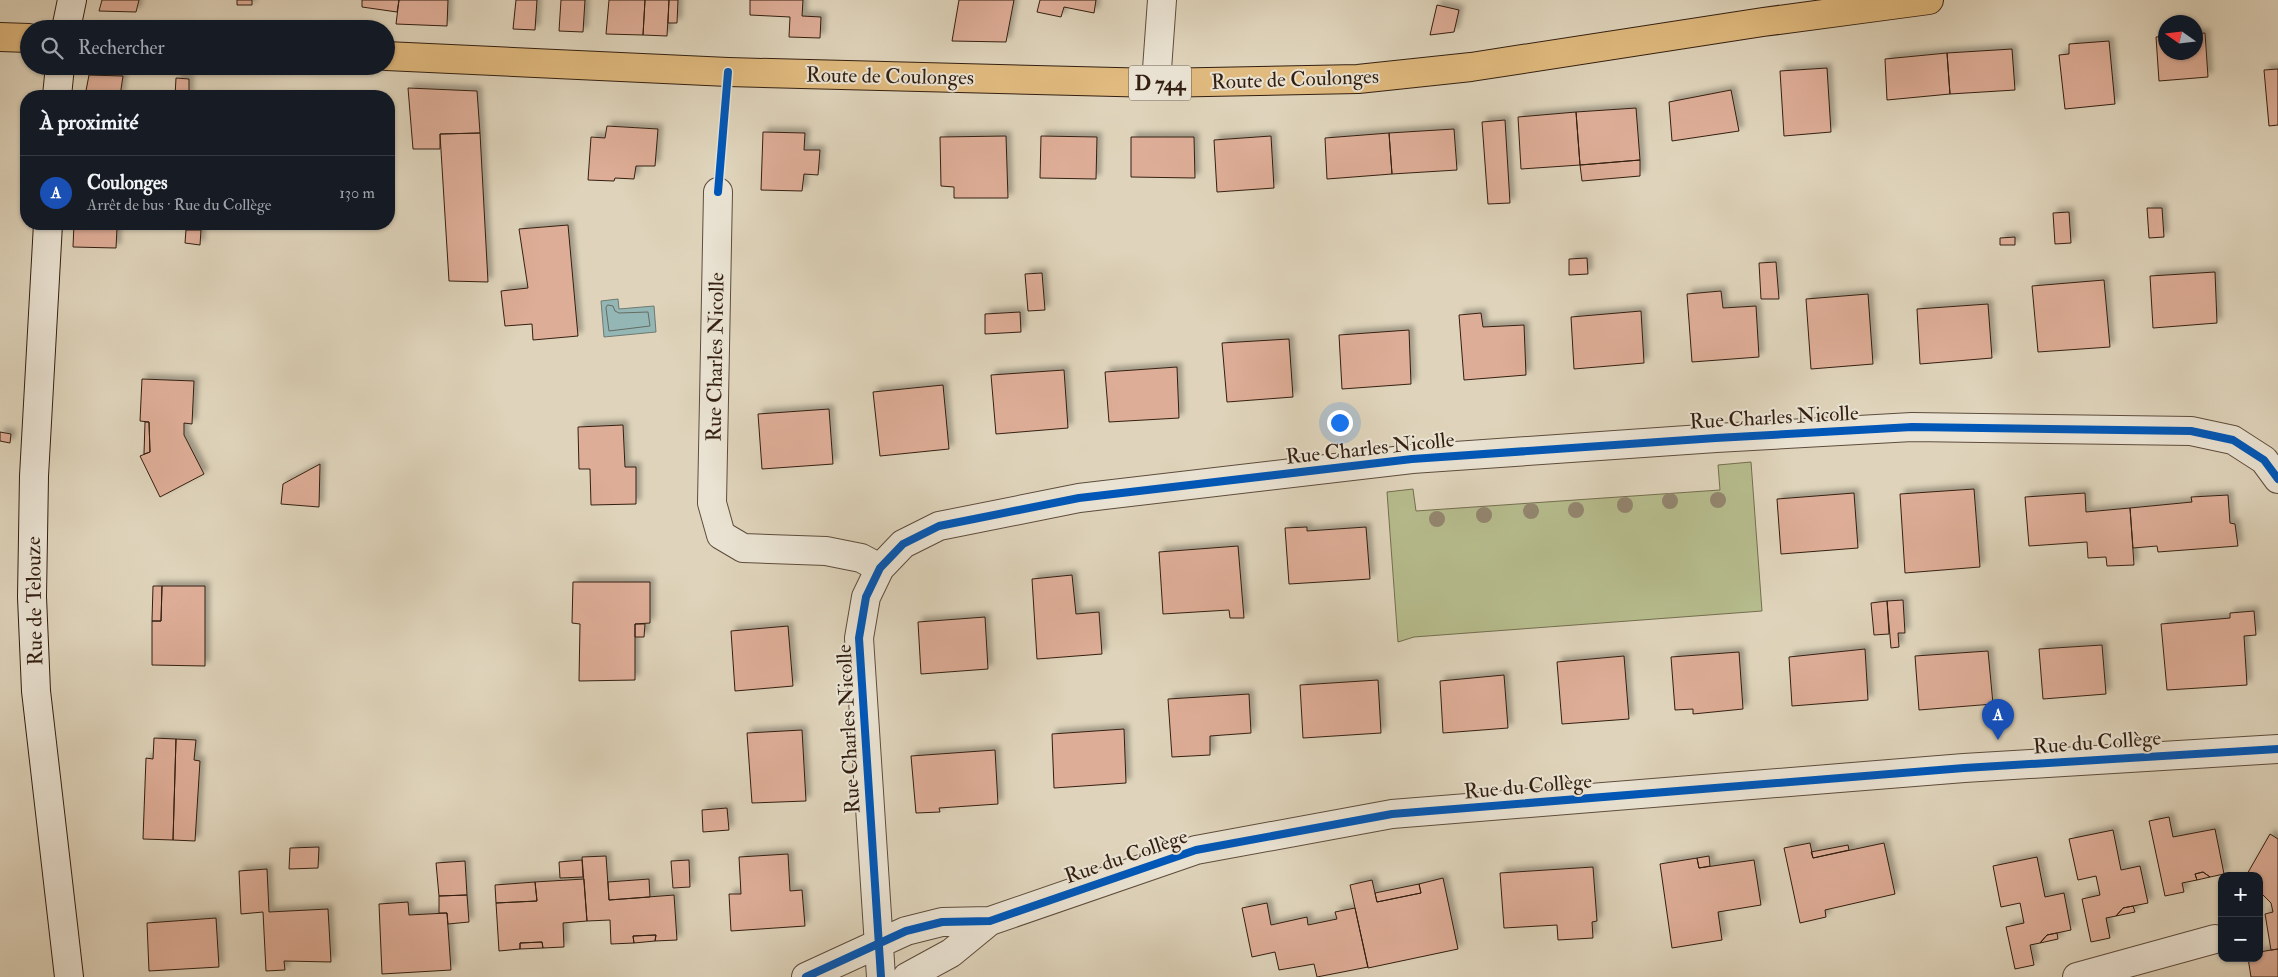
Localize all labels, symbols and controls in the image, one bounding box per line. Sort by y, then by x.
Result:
north arrow [2158,15,2203,60]
search box [20,20,395,75]
icon: search [38,34,66,62]
text: Rechercher [78,36,165,60]
street label: Route de Coulonges [806,62,974,91]
street label: Route de Coulonges [1211,63,1380,96]
road number: D 744 [1129,66,1191,100]
text: À proximité [40,109,138,136]
text: Coulonges [87,171,167,195]
text: A [51,183,61,203]
text: 130 m [339,183,375,203]
text: Arrêt de bus · Rue du Collège [87,195,272,215]
street label: Rue Charles Nicolle [701,272,730,442]
street label: Rue Charles Nicolle [1689,400,1860,435]
your location [1327,410,1353,436]
street label: Rue Charles Nicolle [1284,426,1456,471]
street label: Rue de Telouze [20,536,49,666]
street label: Rue Charles Nicolle [831,643,866,814]
pin: A [1982,699,2014,740]
street label: Rue du Collège [2032,725,2162,760]
street label: Rue du Collège [1463,767,1593,806]
street label: Rue du Collège [1061,823,1191,890]
map controls [2218,872,2263,962]
button: + [2218,872,2263,917]
button: − [2218,917,2263,962]

